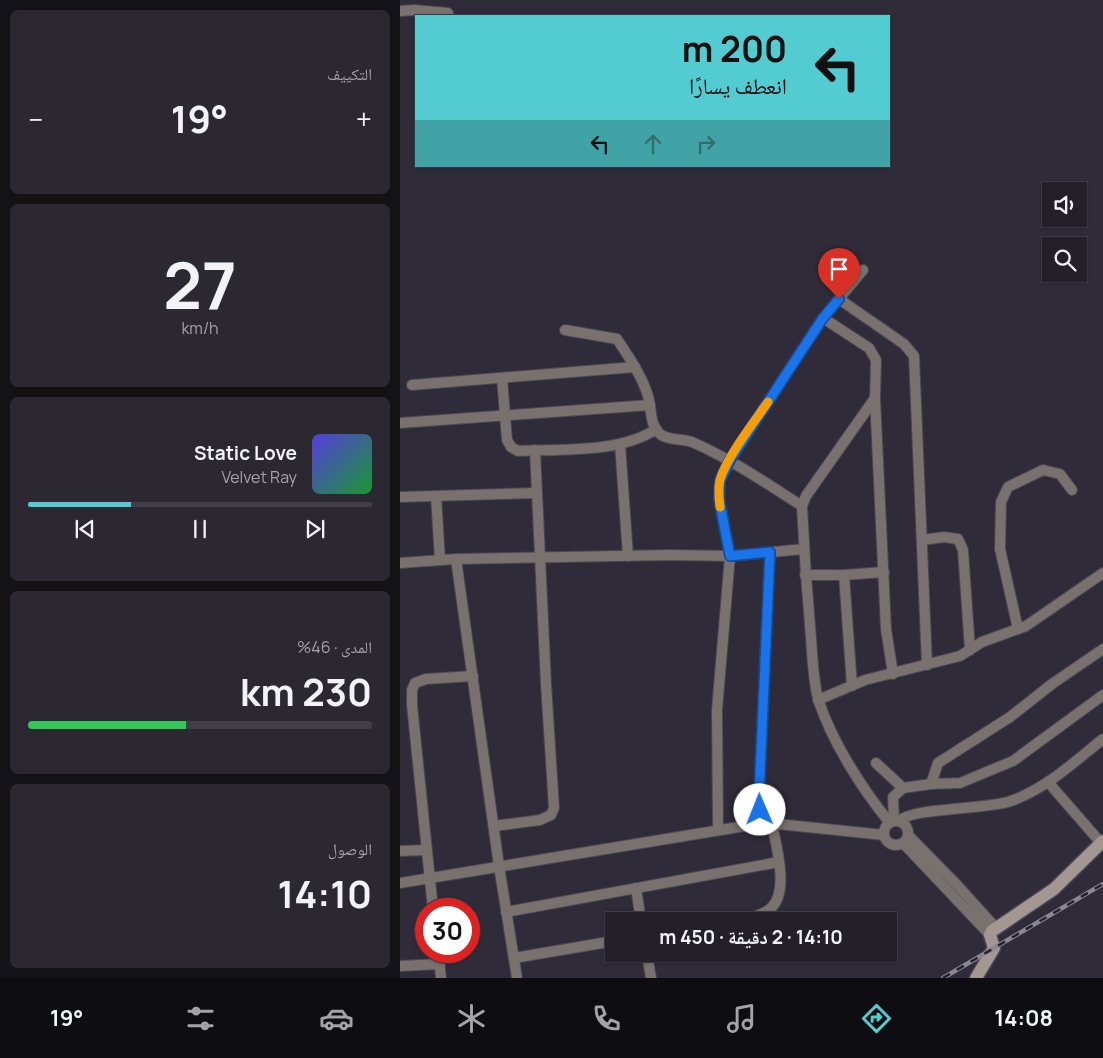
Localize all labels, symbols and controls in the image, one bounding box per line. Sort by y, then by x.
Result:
text: 200 m [682,25,787,73]
icon: left [805,35,870,100]
text: التكييف [327,63,372,85]
text: انعطف يسارًا [689,71,787,101]
text: 19° [171,92,228,144]
text: − [28,100,43,138]
text: + [356,100,372,138]
icon: left [586,130,614,158]
icon: ahead [639,130,667,158]
icon: right [692,130,720,158]
map controls [1042,182,1087,282]
button: sound [1042,182,1087,227]
button: search [1042,237,1087,282]
text: 27 [163,240,237,329]
pin [818,248,860,299]
icon: arrive [825,255,853,283]
text: km/h [181,317,219,339]
text: Static Love [194,440,297,466]
text: Velvet Ray [222,466,297,488]
icon: previous [71,515,99,543]
icon: pause [186,515,214,543]
icon: next [301,515,329,543]
text: المدى · 46% [297,636,372,658]
text: 230 km [240,665,372,717]
position arrow [733,783,785,835]
text: الوصول [328,838,372,860]
text: 14:10 [278,867,372,919]
speed limit sign: 30 [415,898,480,963]
text: 14:10 · 2 دقيقة · 450 m [659,924,843,950]
icon: filters [183,1001,218,1036]
icon: car [319,1001,354,1036]
icon: climate [454,1001,489,1036]
icon: phone [589,1001,624,1036]
icon: music [724,1001,759,1036]
icon: directions [859,1001,894,1036]
text: 19° [50,1003,83,1033]
text: 14:08 [994,1003,1053,1033]

